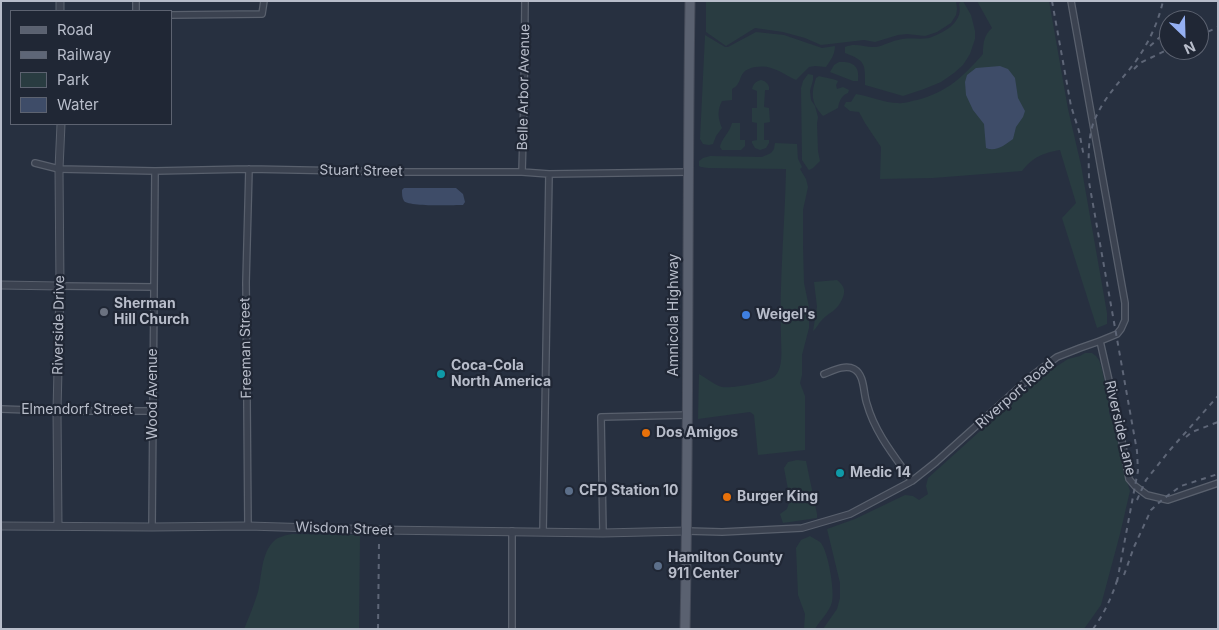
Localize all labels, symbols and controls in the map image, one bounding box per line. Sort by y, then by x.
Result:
legend [10,10,172,125]
north arrow [1159,10,1209,60]
text: Road [57,20,93,39]
street label: Belle Arbor Avenue [514,24,534,150]
text: N [1182,38,1198,58]
text: Railway [57,45,111,64]
text: Park [57,70,89,89]
text: Water [57,95,99,114]
street label: Stuart Street [319,162,403,180]
street label: Amnicola Highway [666,254,682,376]
street label: Riverside Drive [50,275,68,375]
place label: Sherman Hill Church [114,296,189,328]
street label: Freeman Street [237,297,255,399]
marker: Sherman Hill Church [98,306,110,318]
place label: Weigel's [756,307,815,323]
marker: Weigel's [740,309,752,321]
street label: Wood Avenue [145,348,161,440]
street label: Riverport Road [972,355,1058,433]
place label: Coca-Cola North America [451,358,551,391]
marker: Coca-Cola North America [435,368,447,380]
street label: Riverside Lane [1101,379,1139,477]
street label: Elmendorf Street [21,402,133,418]
place label: Dos Amigos [656,425,738,441]
marker: Dos Amigos [640,427,652,439]
place label: Medic 14 [850,465,911,481]
marker: Medic 14 [834,467,846,479]
place label: CFD Station 10 [579,483,679,499]
marker: CFD Station 10 [563,485,575,497]
place label: Burger King [737,489,818,505]
marker: Burger King [721,491,733,503]
street label: Wisdom Street [295,519,393,539]
place label: Hamilton County 911 Center [668,550,783,582]
marker: Hamilton County 911 Center [652,560,664,572]

